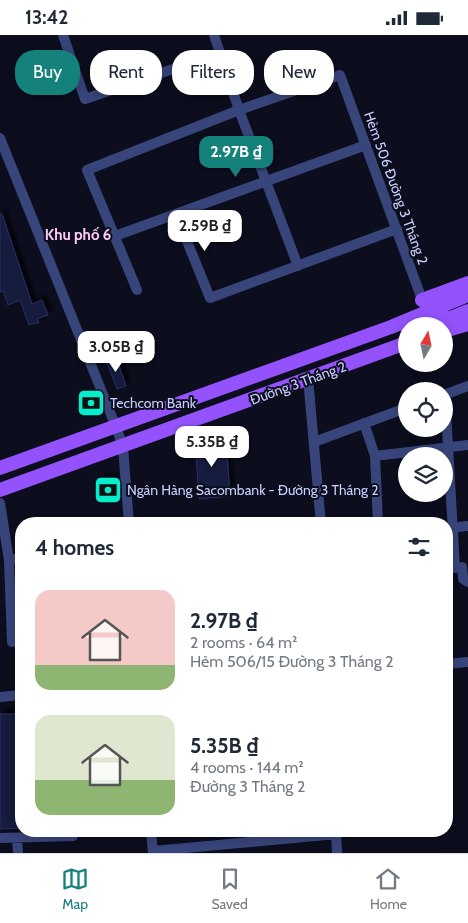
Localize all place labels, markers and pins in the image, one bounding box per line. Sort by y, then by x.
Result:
pin: 2.97B ₫ [190,135,282,178]
pin: 2.59B ₫ [159,209,251,252]
pin: 3.05B ₫ [70,331,162,373]
bank icon: Techcom Bank [76,388,106,418]
place label: Techcom Bank [110,394,197,412]
pin: 5.35B ₫ [166,425,258,468]
bank icon: Ngân Hàng Sacombank - Đường 3 Tháng 2 [93,475,123,505]
place label: Ngân Hàng Sacombank - Đường 3 Tháng 2 [127,481,379,499]

